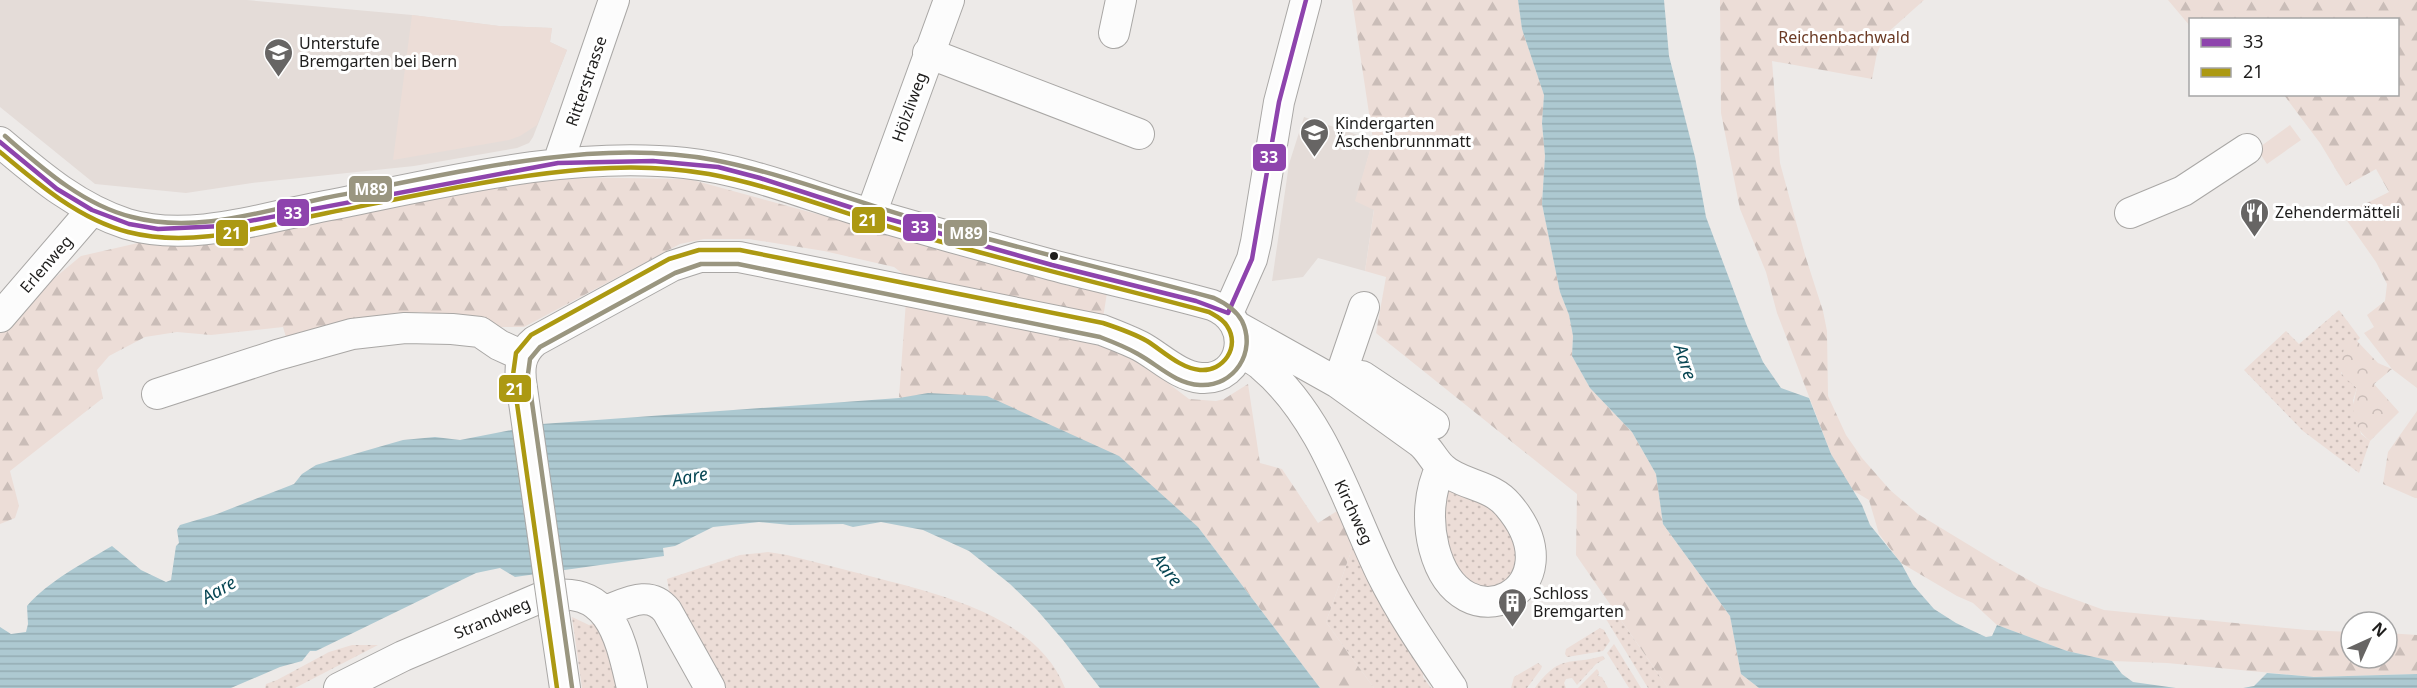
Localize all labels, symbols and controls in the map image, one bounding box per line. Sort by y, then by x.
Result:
legend [2189,18,2399,96]
park label: Reichenbachwald [1778,26,1910,48]
text: 33 [2243,29,2264,53]
place label: Unterstufe Bremgarten bei Bern [299,32,457,72]
street label: Ritterstrasse [560,33,612,129]
school or university icon: Unterstufe Bremgarten bei Bern [262,36,294,78]
text: 21 [2243,59,2264,83]
street label: Hölzliweg [886,69,932,145]
place label: Kindergarten Äschenbrunnmatt [1335,112,1471,152]
school or university icon: Kindergarten Äschenbrunnmatt [1298,116,1330,158]
line badge: 33 [1252,143,1287,172]
text: 33 [1260,146,1278,168]
line badge: M89 [348,175,393,203]
text: M89 [354,178,388,200]
restaurant icon: Zehendermätteli [2238,196,2270,238]
line badge: 33 [276,198,310,227]
place label: Zehendermätteli [2275,201,2400,223]
text: 33 [284,202,302,224]
line badge: 21 [851,206,886,234]
text: 21 [859,209,877,231]
line badge: 33 [902,213,937,242]
text: 33 [911,216,929,238]
line badge: 21 [215,219,249,247]
line badge: M89 [943,219,988,247]
text: 21 [223,222,241,244]
text: M89 [949,222,983,244]
street label: Erlenweg [15,230,77,298]
unlabelled marker [1048,250,1060,262]
water label: Aare [1668,339,1703,383]
line badge: 21 [498,374,532,403]
text: 21 [506,378,524,400]
water label: Aare [668,461,710,492]
street label: Kirchweg [1329,476,1379,548]
water label: Aare [1146,546,1188,591]
water label: Aare [195,570,240,610]
place label: Schloss Bremgarten [1533,582,1624,622]
building icon: Schloss Bremgarten [1496,586,1528,628]
street label: Strandweg [450,592,534,644]
north arrow [2339,610,2399,670]
text: N [2367,617,2392,642]

